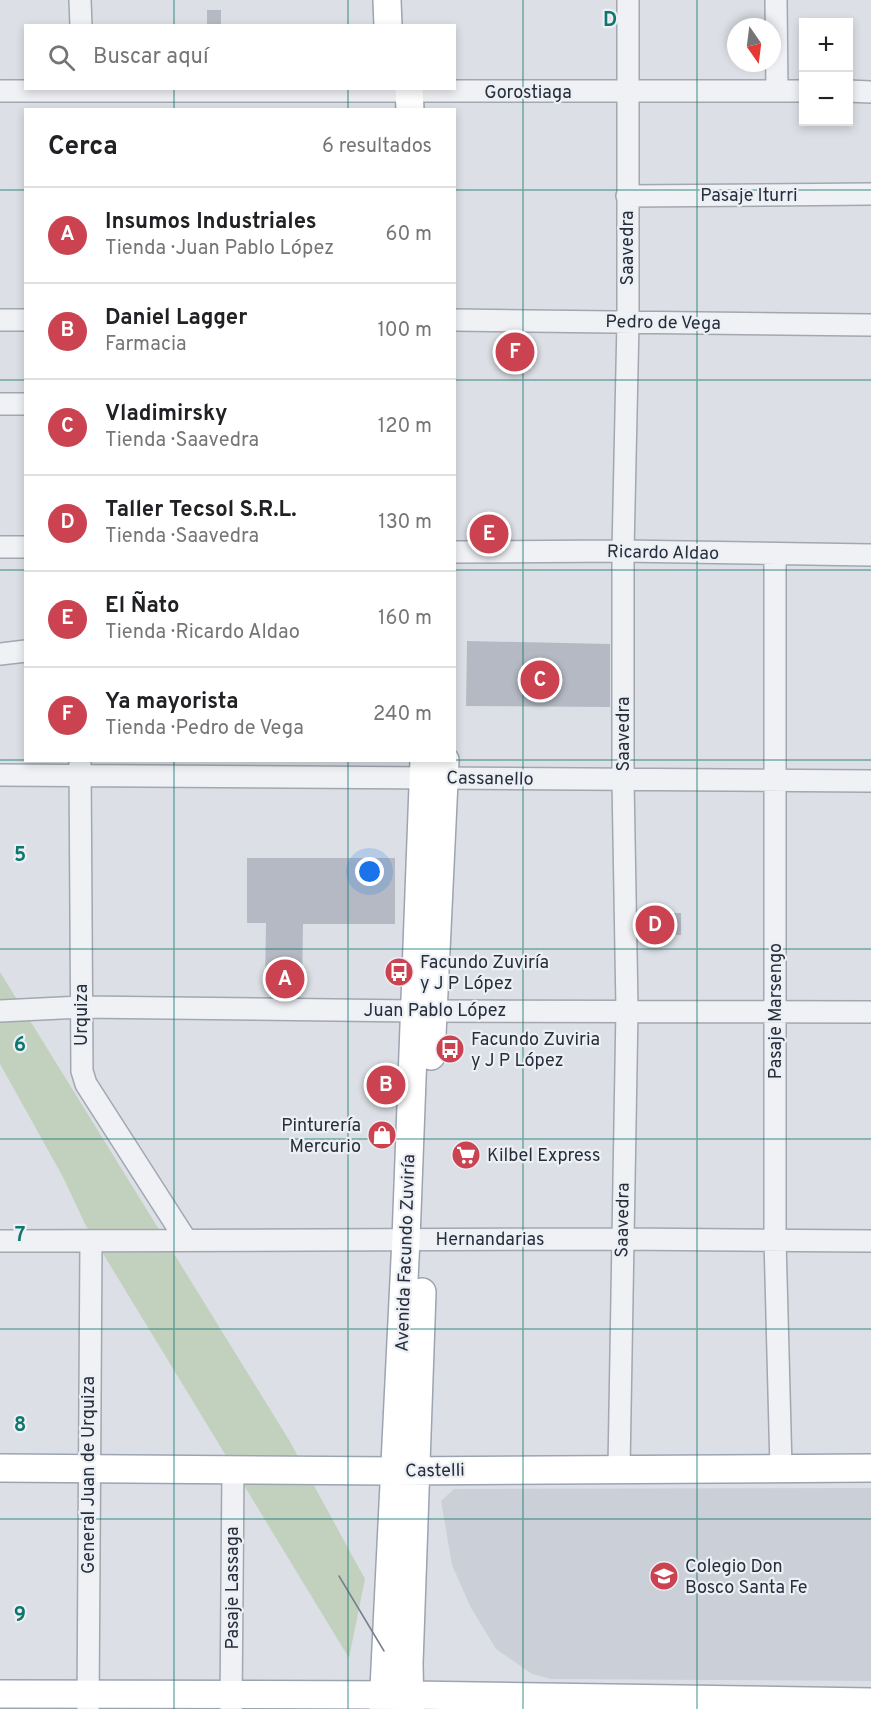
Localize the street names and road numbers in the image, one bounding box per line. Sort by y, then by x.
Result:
street label: Gorostiaga [484,82,572,105]
street label: Pasaje Iturri [700,185,798,208]
street label: Saavedra [617,210,640,286]
street label: Pedro de Vega [605,311,721,336]
street label: Ricardo Aldao [607,541,719,566]
street label: Saavedra [613,696,636,772]
street label: Cassanello [446,767,534,792]
street label: Pasaje Marsengo [765,943,788,1079]
street label: Urquiza [71,984,94,1046]
street label: Juan Pablo López [364,1000,506,1023]
street label: Avenida Facundo Zuviría [392,1154,421,1352]
street label: Saavedra [611,1182,636,1258]
street label: Hernandarias [436,1229,544,1252]
street label: General Juan de Urquiza [78,1376,101,1574]
street label: Castelli [405,1459,465,1484]
street label: Pasaje Lassaga [222,1527,245,1649]

